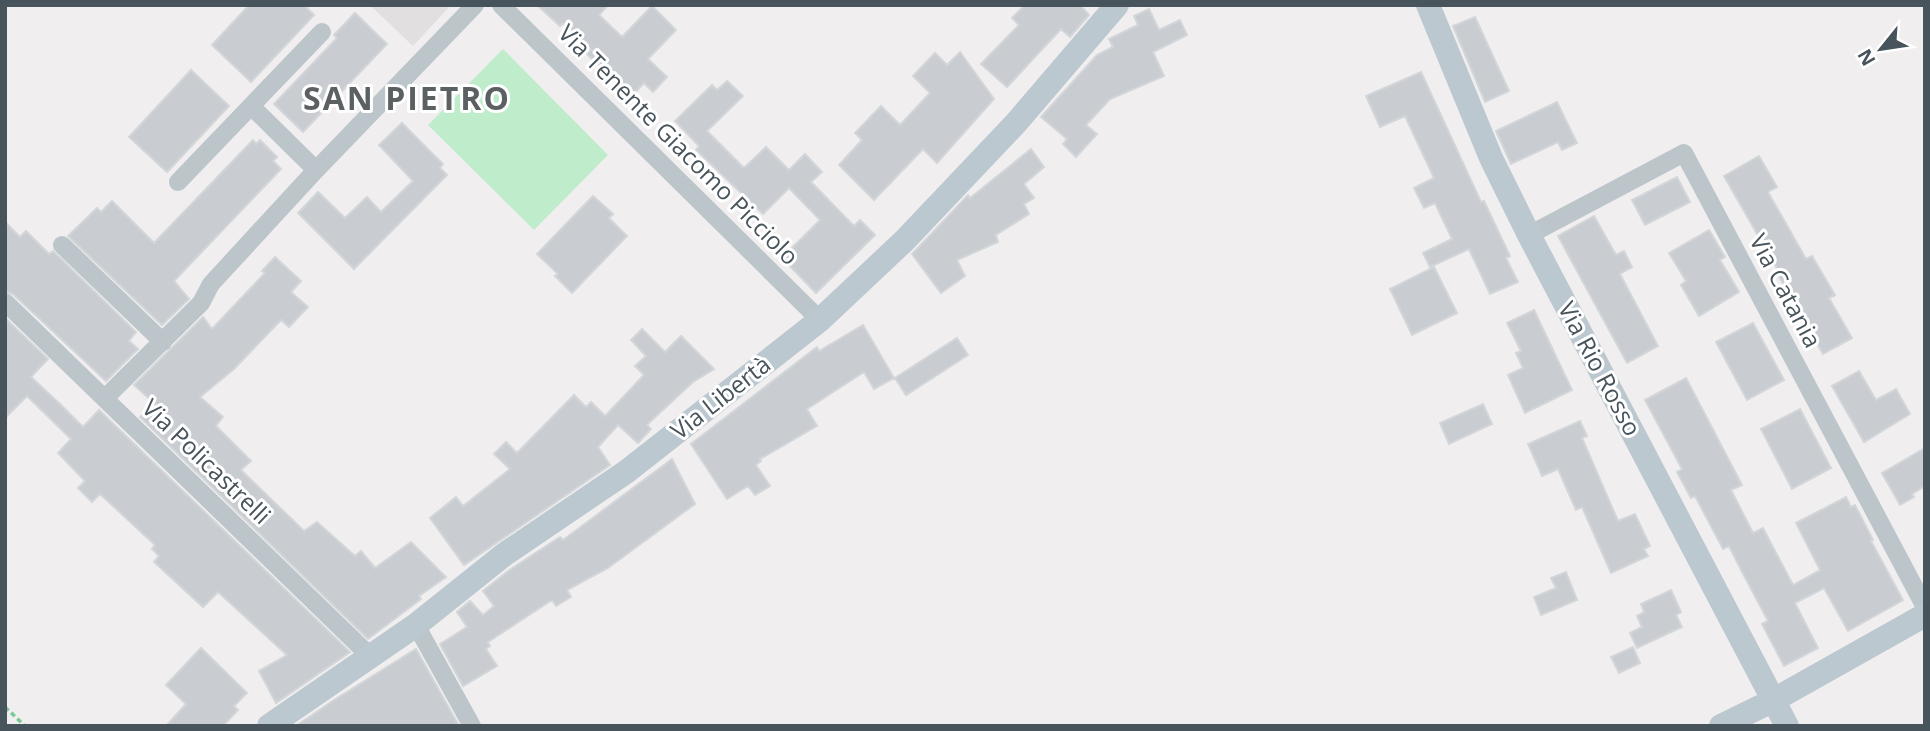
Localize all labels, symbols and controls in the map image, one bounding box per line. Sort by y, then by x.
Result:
north arrow [1846,14,1916,84]
street label: Via Tenente Giacomo Picciolo [551,16,807,272]
text: N [1851,44,1881,71]
district label: SAN PIETRO [303,76,511,119]
street label: Via Catania [1743,228,1830,353]
street label: Via Rio Rosso [1551,295,1650,441]
street label: Via Libertà [663,347,777,446]
street label: Via Policastrelli [135,391,279,531]

